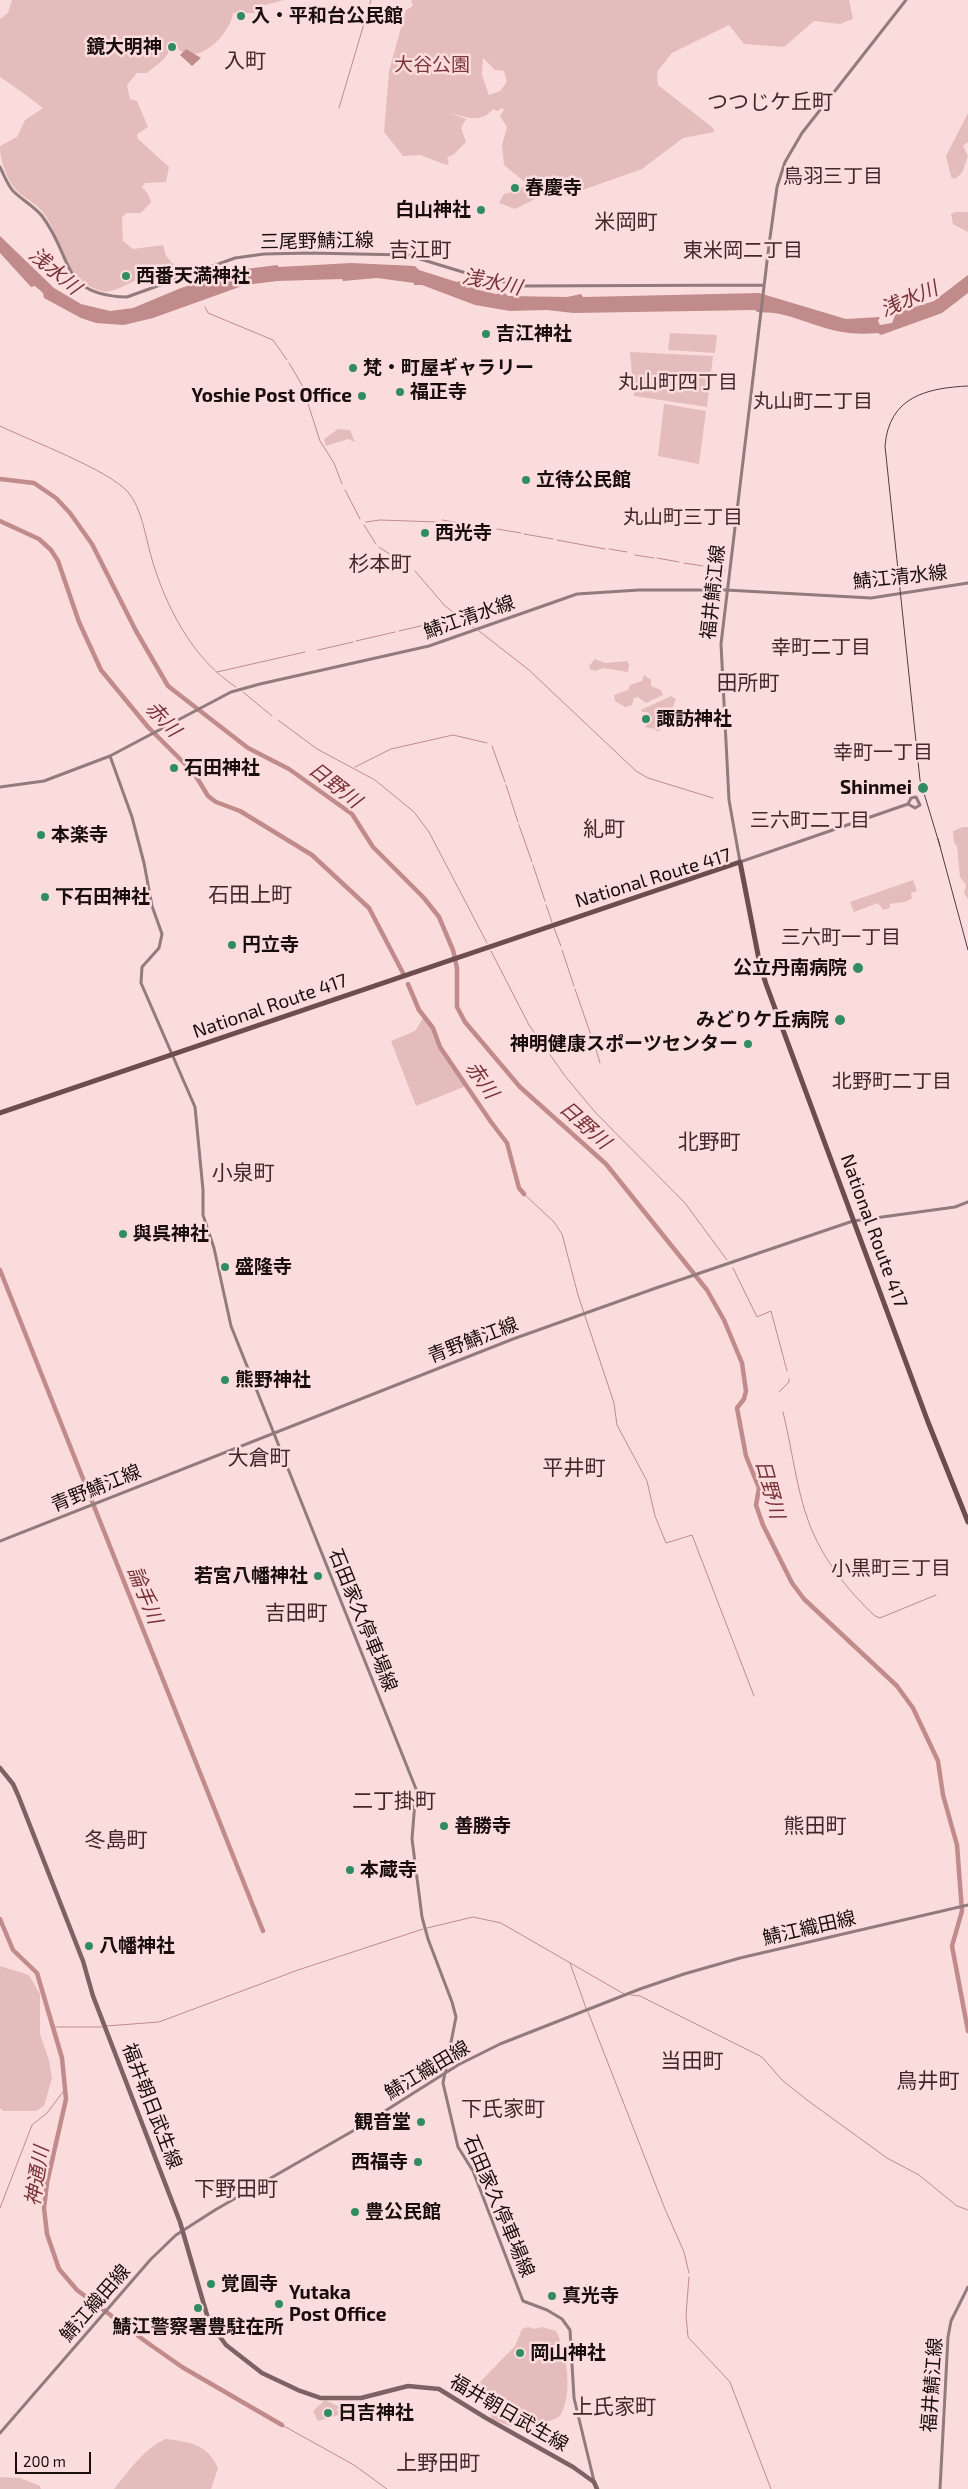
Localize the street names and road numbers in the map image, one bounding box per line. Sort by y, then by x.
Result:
street label: 三尾野鯖江線 [260,229,374,253]
street label: 福井鯖江線 [697,544,729,640]
street label: 鯖江清水線 [852,561,948,593]
street label: 鯖江清水線 [420,591,518,643]
street label: National Route 417 [572,843,734,913]
street label: National Route 417 [190,969,350,1043]
street label: National Route 417 [836,1151,912,1311]
street label: 青野鯖江線 [425,1312,521,1368]
street label: 青野鯖江線 [48,1460,144,1516]
street label: 石田家久停車場線 [324,1545,402,1695]
street label: 鯖江織田線 [760,1906,858,1950]
street label: 鯖江織田線 [380,2036,474,2104]
street label: 福井朝日武生線 [118,2040,186,2172]
street label: 石田家久停車場線 [459,2132,539,2280]
street label: 鯖江織田線 [55,2260,135,2346]
street label: 福井鯖江線 [917,2337,947,2433]
street label: 福井朝日武生線 [446,2370,572,2456]

